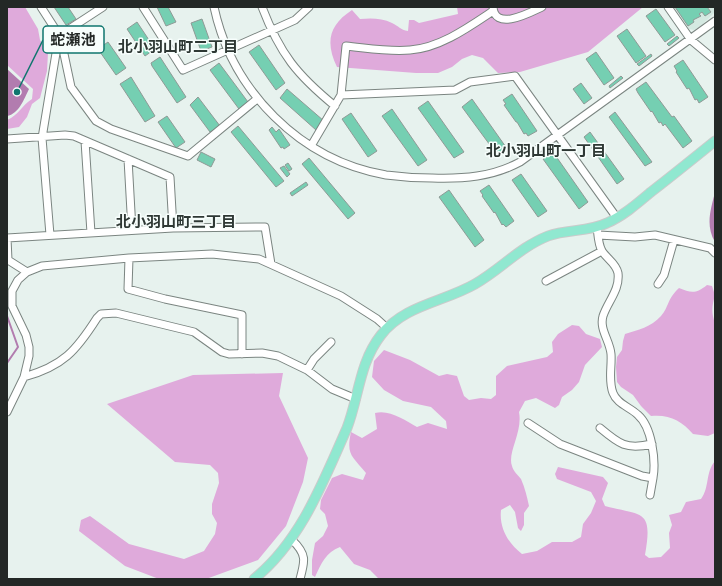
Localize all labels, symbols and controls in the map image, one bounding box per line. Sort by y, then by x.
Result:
callout: 蛇瀬池 [43,26,104,53]
text: 蛇瀬池 [50,31,96,49]
district label: 北小羽山町二丁目 [118,38,238,56]
district label: 北小羽山町一丁目 [486,142,606,160]
district label: 北小羽山町三丁目 [116,213,236,231]

